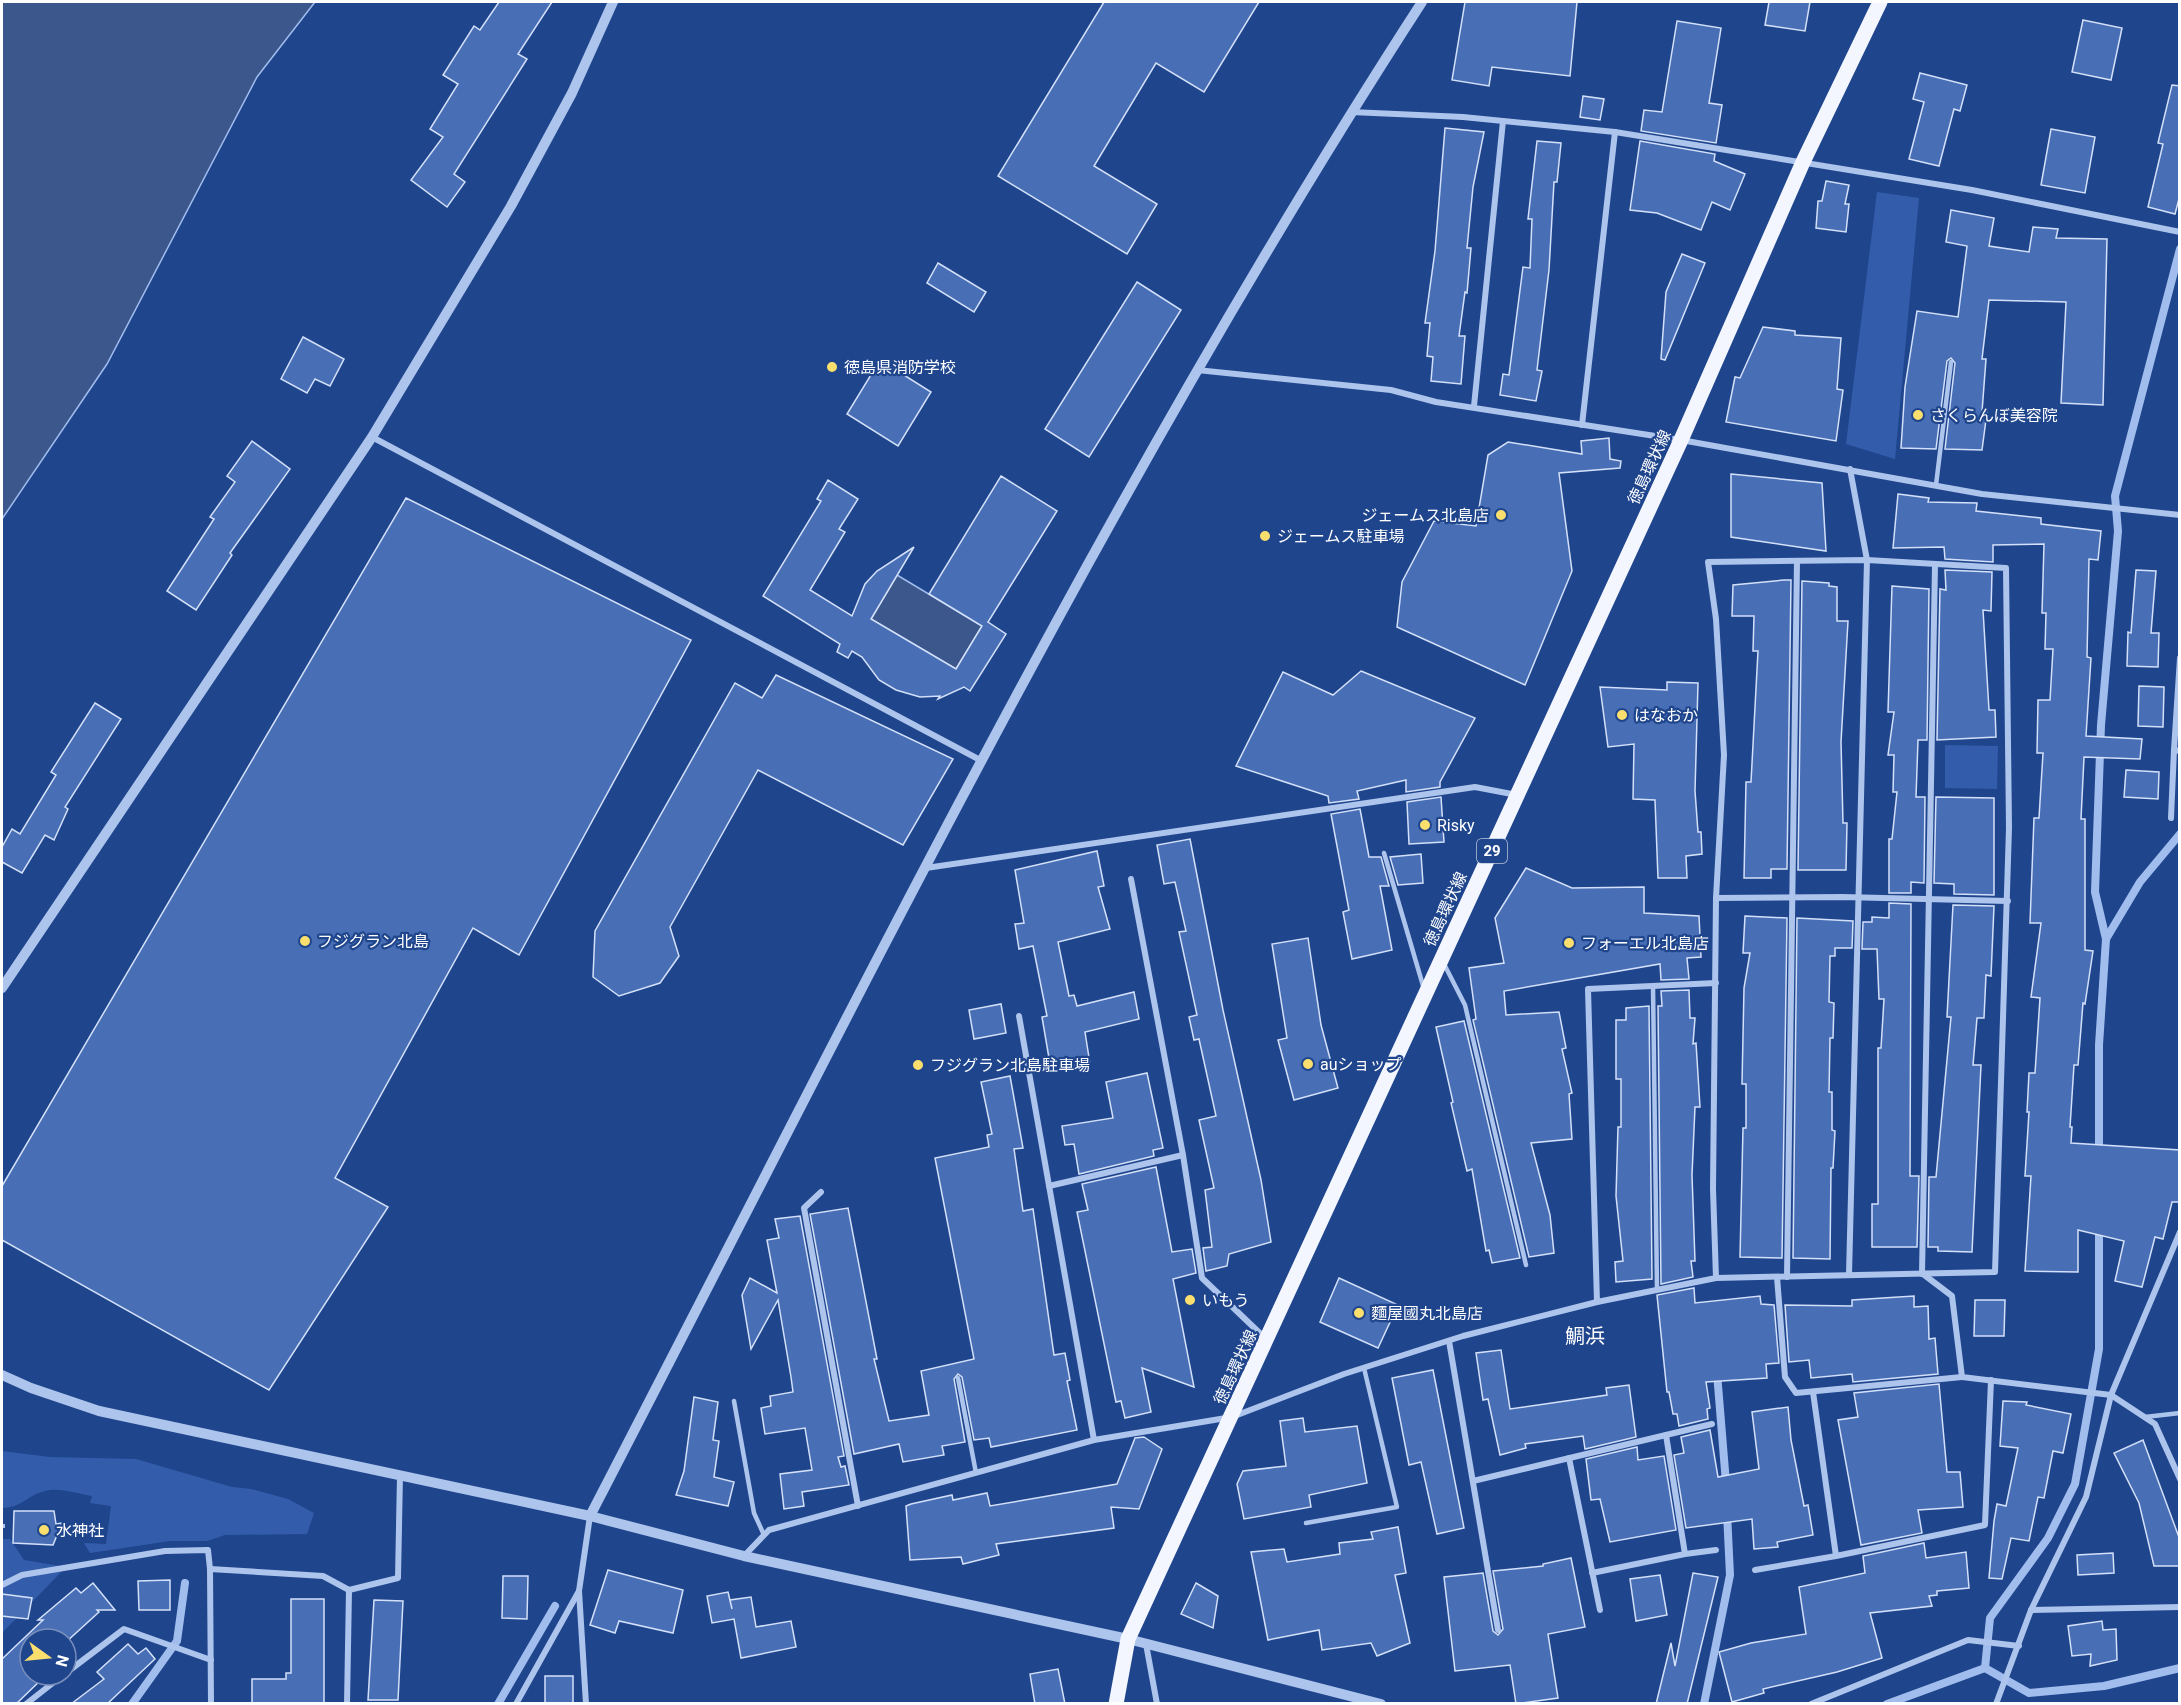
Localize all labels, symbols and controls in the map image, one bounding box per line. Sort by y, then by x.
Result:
place label: 徳島県消防学校 [844,358,956,377]
marker: 徳島県消防学校 [825,360,839,374]
place label: さくらんぼ美容院 [1930,406,2058,425]
marker: さくらんぼ美容院 [1911,408,1925,422]
street label: 徳島環状線 [1624,427,1675,507]
place label: ジェームス北島店 [1361,506,1489,525]
marker: ジェームス北島店 [1494,508,1508,522]
place label: ジェームス駐車場 [1277,527,1405,546]
marker: ジェームス駐車場 [1258,529,1272,543]
place label: はなおか [1634,706,1698,725]
marker: はなおか [1615,708,1629,722]
place label: Risky [1437,816,1475,835]
marker: Risky [1418,818,1432,832]
road number: 29 [1477,839,1507,863]
street label: 徳島環状線 [1420,869,1471,949]
place label: フジグラン北島 [317,932,429,951]
marker: フジグラン北島 [298,934,312,948]
place label: フォーエル北島店 [1581,934,1709,953]
marker: フォーエル北島店 [1562,936,1576,950]
place label: auショップ [1320,1055,1402,1074]
place label: フジグラン北島駐車場 [930,1056,1090,1075]
marker: auショップ [1301,1057,1315,1071]
marker: フジグラン北島駐車場 [911,1058,925,1072]
place label: いもう [1202,1291,1250,1310]
marker: いもう [1183,1293,1197,1307]
place label: 麵屋國丸北島店 [1371,1304,1483,1323]
marker: 麵屋國丸北島店 [1352,1306,1366,1320]
district label: 鯛浜 [1565,1324,1605,1348]
street label: 徳島環状線 [1210,1327,1261,1407]
place label: 水神社 [56,1521,104,1540]
marker: 水神社 [37,1523,51,1537]
north arrow [18,1627,78,1687]
text: N [51,1653,73,1669]

